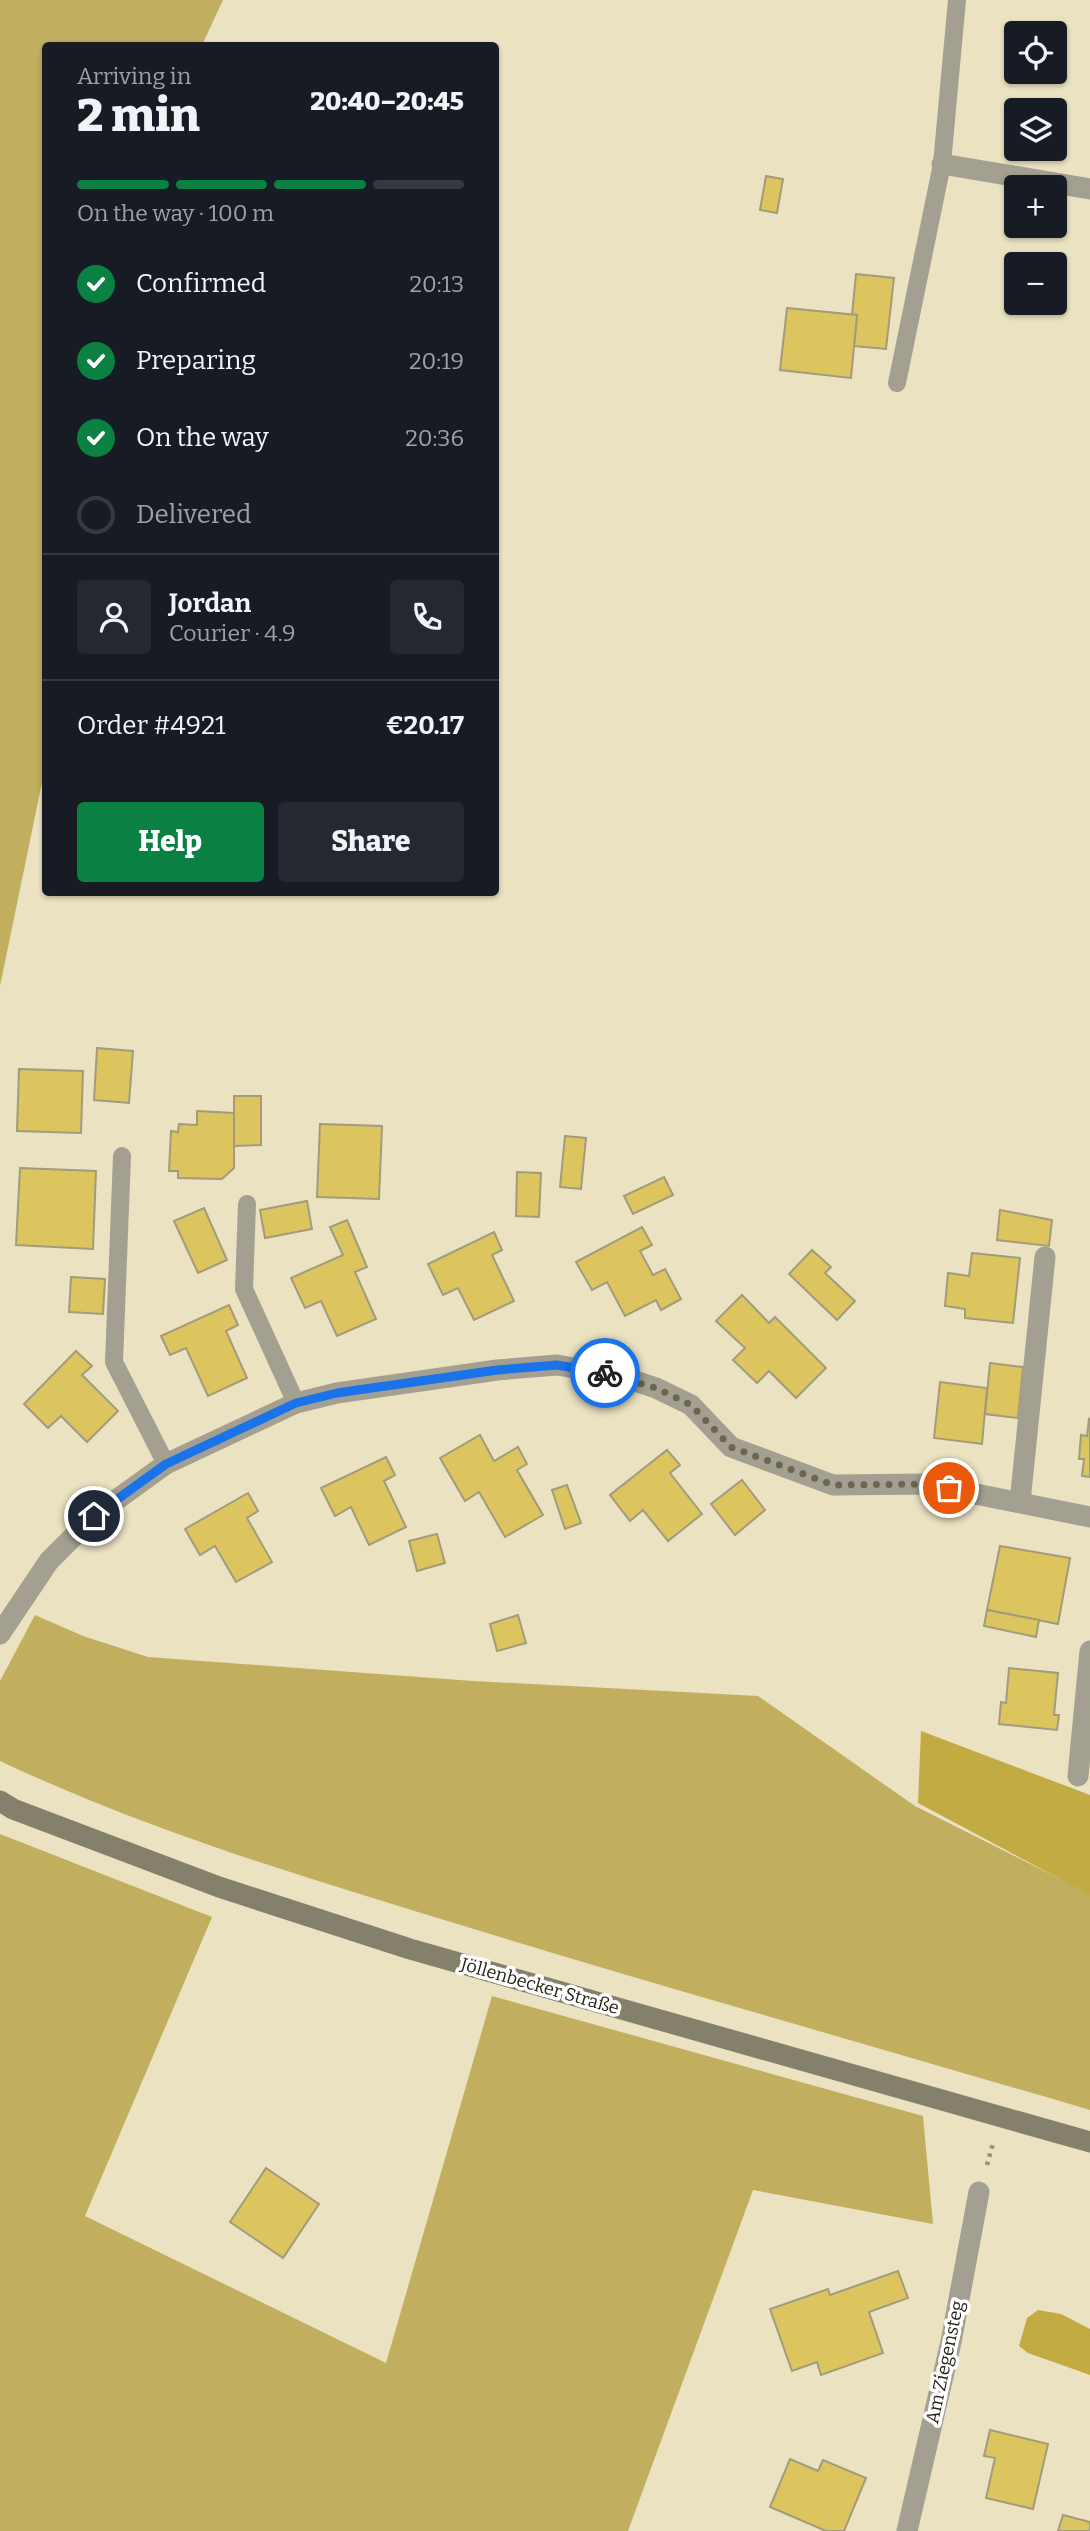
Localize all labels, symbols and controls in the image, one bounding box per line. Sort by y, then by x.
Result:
map controls [1004,21,1067,315]
button: locate [1004,21,1067,84]
text: Arriving in [77,62,191,90]
text: 20:40–20:45 [310,86,464,117]
text: 2 min [77,88,200,143]
button: layers [1004,98,1067,161]
button: + [1004,175,1067,238]
text: On the way · 100 m [77,199,274,227]
button: − [1004,252,1067,315]
icon: check [77,265,115,303]
text: Confirmed [136,268,266,299]
text: 20:13 [409,270,464,298]
icon: check [77,342,115,380]
text: Preparing [136,345,256,376]
text: 20:19 [409,347,464,375]
icon: check [77,419,115,457]
text: On the way [136,422,269,453]
text: 20:36 [405,424,464,452]
text: Delivered [136,499,251,530]
button: person [77,580,151,654]
button: phone [390,580,464,654]
text: Jordan [169,588,251,619]
text: Courier · 4.9 [169,619,296,647]
text: Order #4921 [77,710,226,741]
text: €20.17 [386,710,464,741]
button: Help [77,802,264,882]
button: Share [278,802,464,882]
courier [570,1338,640,1408]
icon: bike [586,1354,624,1392]
pin [919,1458,979,1518]
icon: bag [930,1469,968,1507]
pin [64,1486,124,1546]
icon: home [75,1497,113,1535]
street label: Jöllenbecker Straße [457,1953,622,2019]
street label: Am Ziegensteg [921,2298,969,2426]

